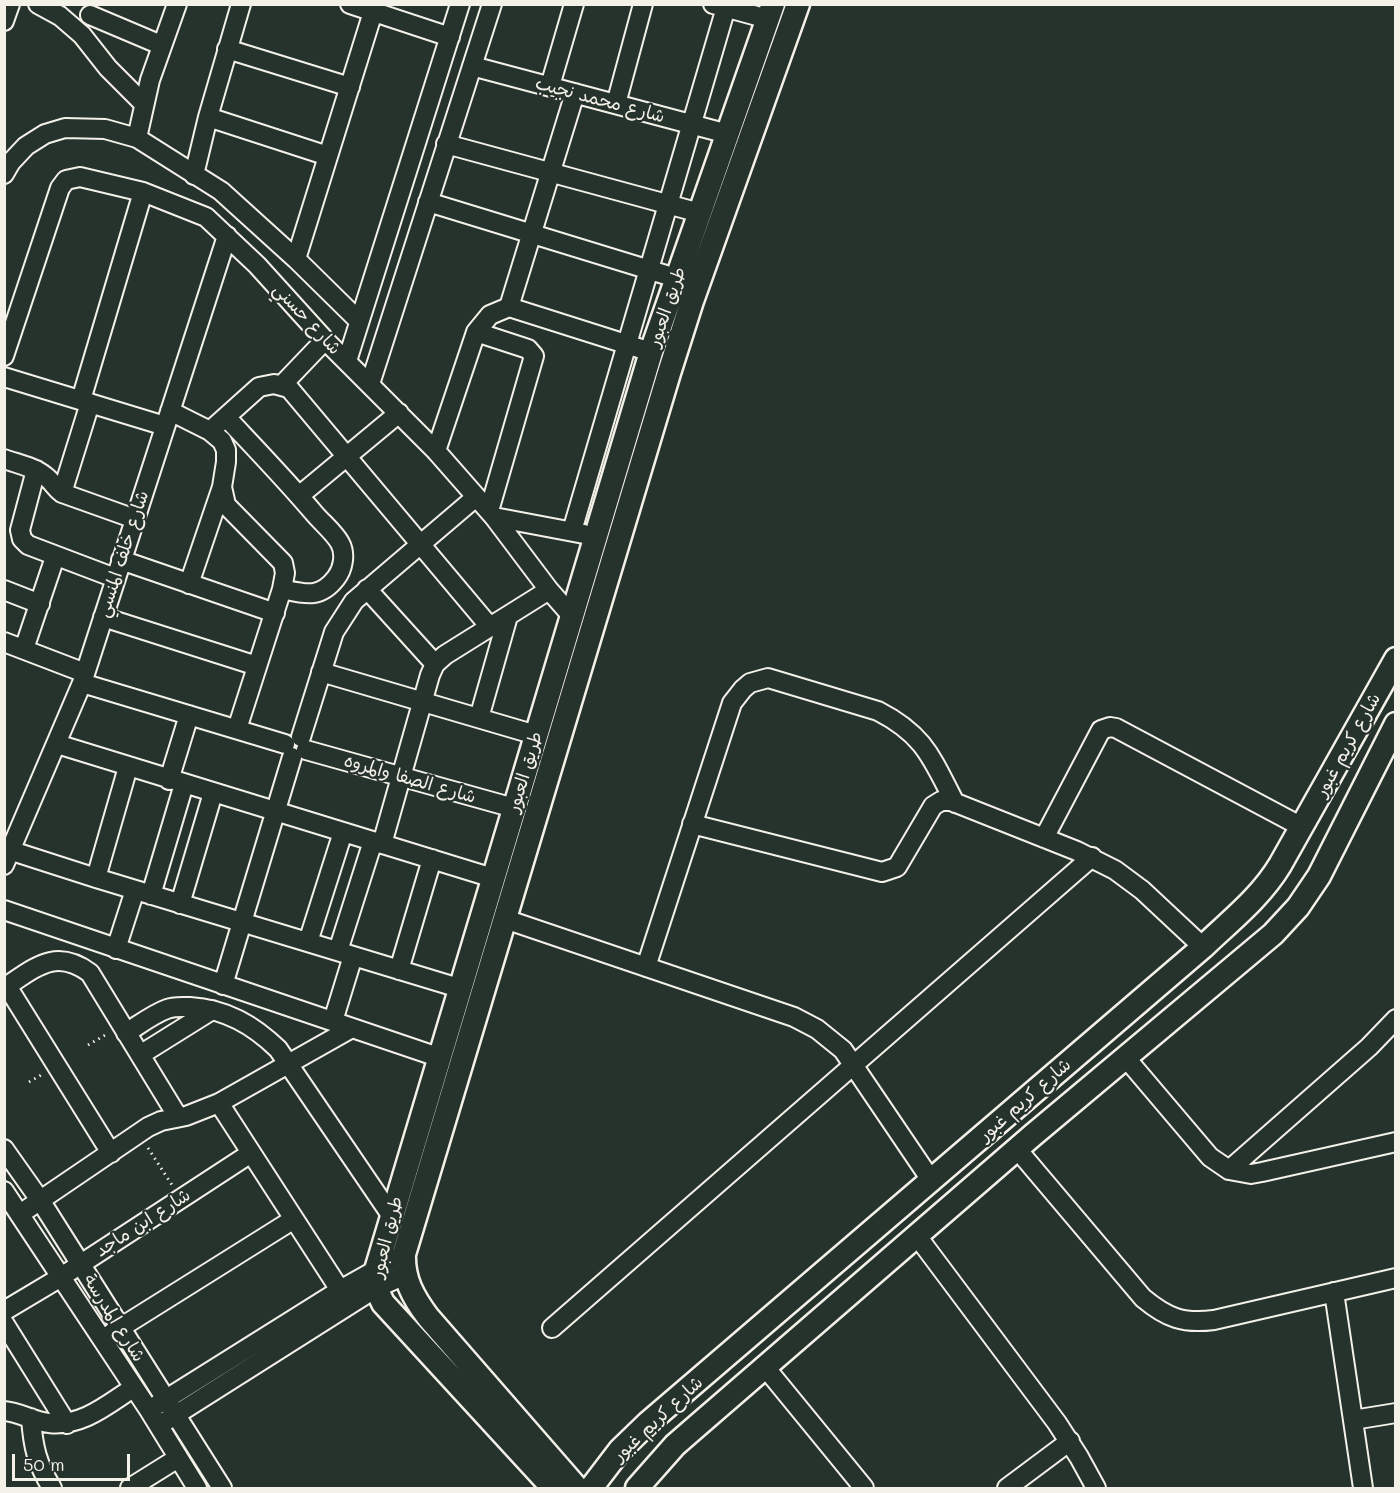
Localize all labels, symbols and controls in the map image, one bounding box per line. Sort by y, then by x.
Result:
street label: شارع محمد نجيب [533,72,667,128]
street label: طريق العبور [643,264,691,350]
street label: شارع حسني [268,279,346,359]
street label: شارع خلف المنسي [92,488,154,620]
street label: شارع كريم غبور [1311,689,1385,801]
street label: طريق العبور [503,729,547,815]
street label: شارع الصفا والمروه [342,750,478,808]
street label: شارع كريم غبور [975,1054,1075,1146]
street label: شارع ابن ماجد [91,1184,195,1262]
street label: طريق العبور [366,1194,408,1280]
street label: شارع المدرسة [78,1270,150,1366]
street label: شارع كريم غبور [609,1372,707,1466]
scale bar [15,1442,134,1480]
text: 50 m [23,1452,65,1476]

